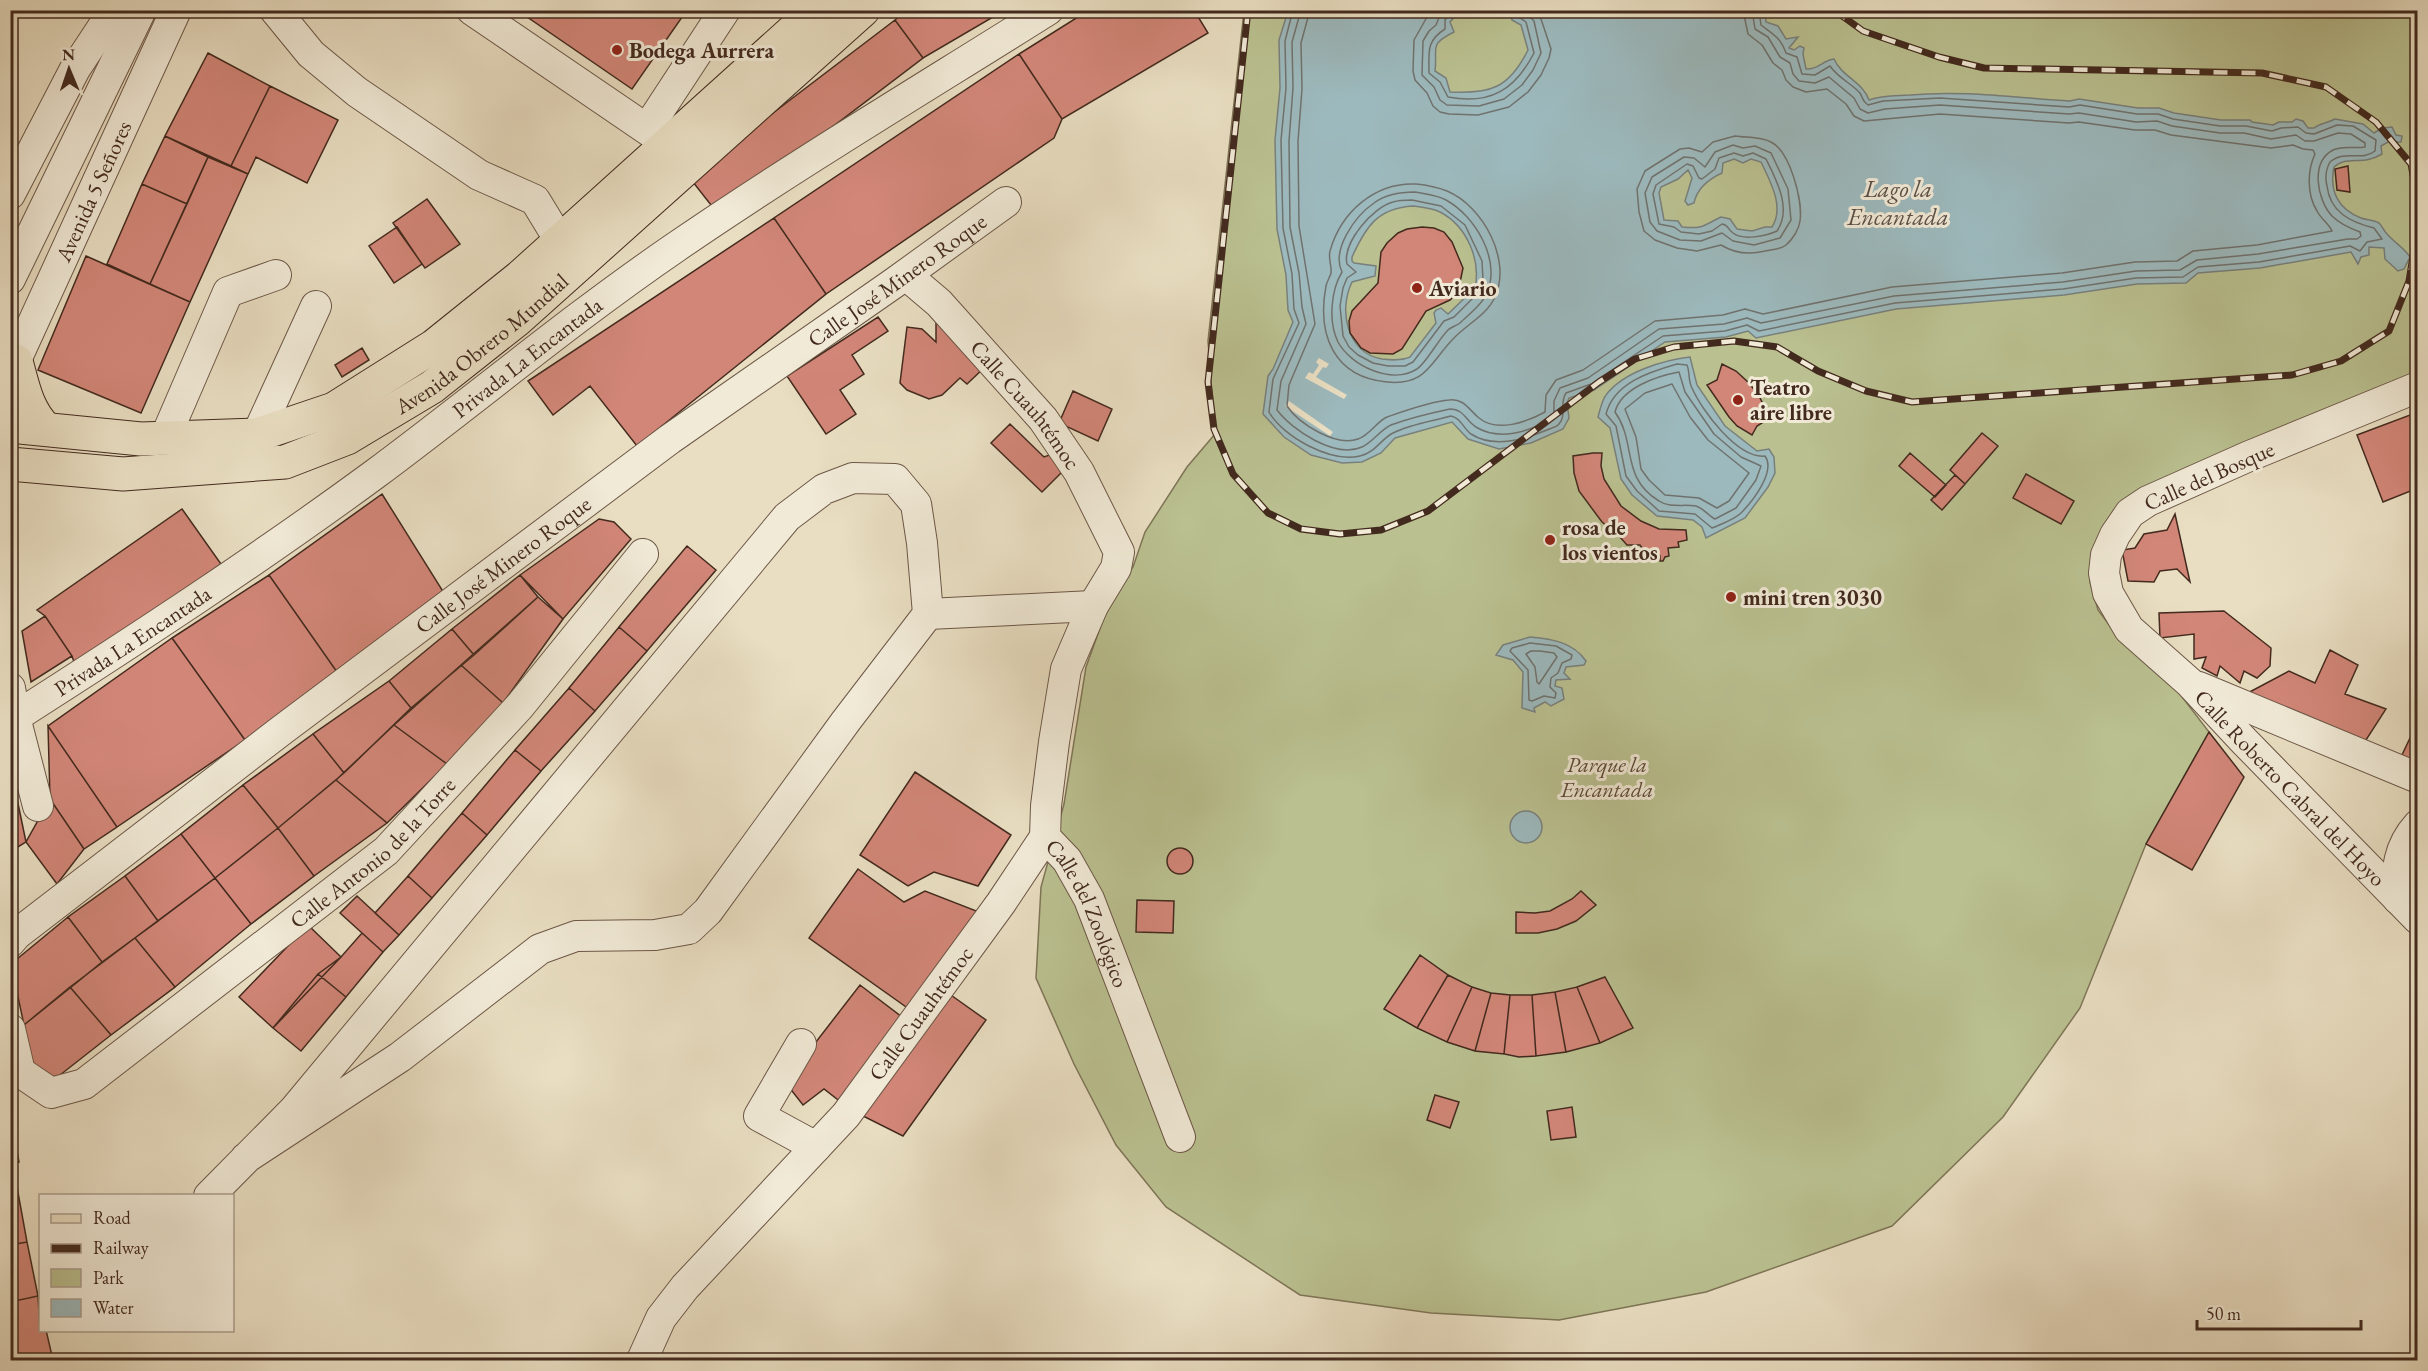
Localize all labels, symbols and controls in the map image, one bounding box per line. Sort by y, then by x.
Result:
place label: Bodega Aurrera [629,36,775,65]
north arrow [39,39,99,99]
marker: Bodega Aurrera [610,43,624,57]
text: N [62,44,75,65]
street label: Avenida 5 Señores [48,116,138,267]
water label: Lago la Encantada [1847,173,1948,232]
street label: Calle José Minero Roque [802,206,992,353]
street label: Avenida Obrero Mundial [388,267,574,421]
place label: Aviario [1428,274,1497,303]
marker: Aviario [1410,281,1424,295]
street label: Privada La Encantada [446,290,608,424]
street label: Calle Cuauhtémoc [964,334,1087,475]
place label: Teatro aire libre [1750,373,1832,427]
marker: Teatro aire libre [1731,393,1745,407]
street label: Calle del Bosque [2139,434,2279,518]
street label: Calle José Minero Roque [409,489,597,640]
place label: rosa de los vientos [1562,513,1658,567]
marker: rosa de los vientos [1543,533,1557,547]
street label: Privada La Encantada [48,579,217,703]
place label: mini tren 3030 [1743,583,1882,612]
marker: mini tren 3030 [1724,590,1738,604]
street label: Calle Roberto Cabral del Hoyo [2189,683,2392,892]
park label: Parque la Encantada [1560,750,1653,804]
street label: Calle Antonio de la Torre [283,770,462,935]
street label: Calle del Zoológico [1040,832,1136,992]
street label: Calle Cuauhtémoc [862,940,979,1086]
legend [39,1194,234,1332]
text: Road [93,1206,132,1229]
text: Railway [93,1236,149,1259]
text: Park [93,1266,124,1289]
scale bar [2197,1293,2360,1331]
text: Water [93,1296,134,1319]
text: 50 m [2206,1302,2241,1325]

